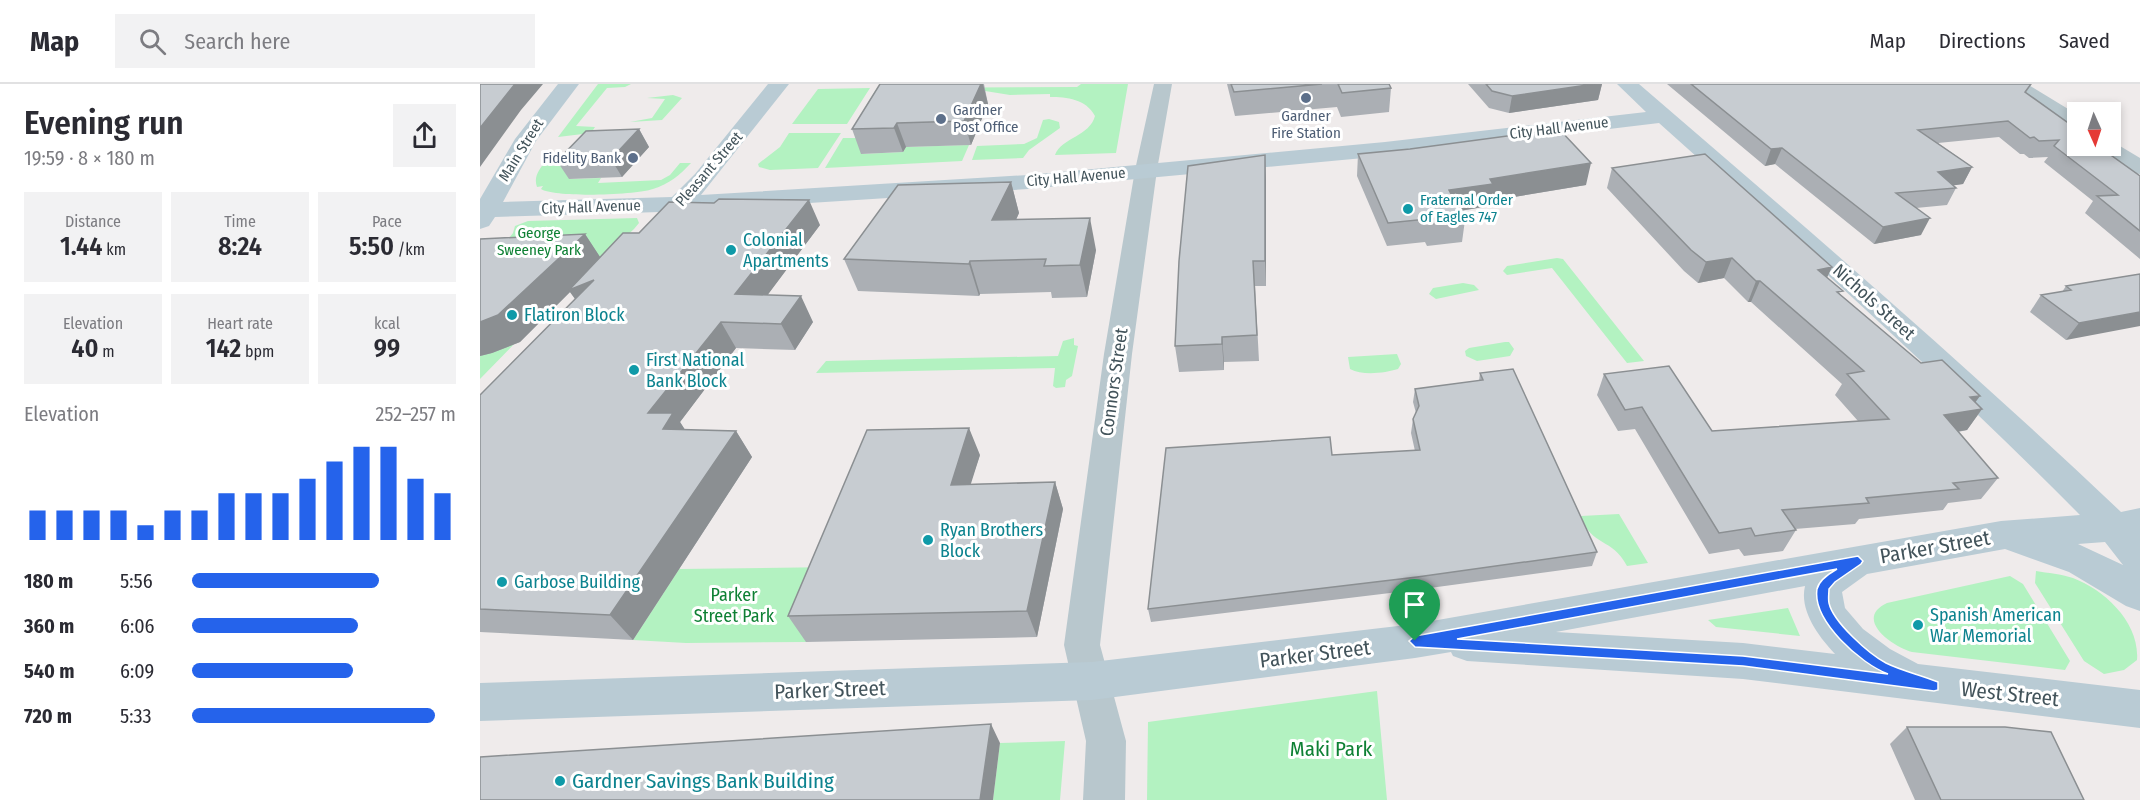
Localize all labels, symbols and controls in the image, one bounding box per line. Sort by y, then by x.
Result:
search box [115,14,535,68]
text: Map [30,25,79,58]
icon: search [136,25,169,58]
text: Search here [184,28,290,55]
text: Map [1869,28,1906,54]
text: Directions [1939,28,2026,54]
text: Saved [2059,28,2110,54]
marker: Gardner Fire Station [1299,91,1313,105]
place label: Gardner Post Office [953,101,1019,136]
north arrow [2067,102,2121,156]
map controls [2067,102,2121,156]
text: Evening run [24,103,184,143]
button: share [393,104,456,167]
place label: Gardner Fire Station [1271,107,1341,142]
marker: Gardner Post Office [934,112,948,126]
street label: City Hall Avenue [1509,113,1609,143]
street label: Main Street [495,115,547,185]
street label: Pleasant Street [672,128,746,210]
text: 19:59 · 8 × 180 m [24,146,155,170]
place label: Fidelity Bank [542,149,621,167]
marker: Fidelity Bank [626,151,640,165]
street label: City Hall Avenue [1026,164,1126,190]
place label: Fraternal Order of Eagles 747 [1420,191,1514,226]
street label: City Hall Avenue [541,196,641,218]
marker: Fraternal Order of Eagles 747 [1401,202,1415,216]
text: Distance [65,212,121,231]
text: Time [224,212,256,231]
text: Pace [372,212,402,231]
park label: George Sweeney Park [497,224,581,259]
place label: Colonial Apartments [743,229,829,272]
text: 1.44 [60,231,102,262]
text: 8:24 [218,231,262,262]
text: 5:50 [349,231,394,262]
text: km [102,240,126,259]
text: /km [394,240,425,259]
marker: Colonial Apartments [724,243,738,257]
street label: Nichols Street [1828,259,1920,345]
place label: Flatiron Block [524,304,625,326]
marker: Flatiron Block [505,308,519,322]
text: Elevation [63,314,123,333]
text: Heart rate [207,314,273,333]
text: kcal [374,314,400,333]
street label: Connors Street [1096,326,1132,437]
text: 40 [71,333,99,364]
text: 142 [206,333,241,364]
text: 99 [374,333,400,364]
text: m [99,342,115,361]
text: bpm [241,342,274,361]
place label: First National Bank Block [646,349,744,392]
marker: First National Bank Block [627,363,641,377]
text: Elevation [24,402,99,426]
text: 252–257 m [375,402,456,426]
place label: Ryan Brothers Block [940,519,1044,562]
street label: Parker Street [1878,525,1992,569]
marker: Ryan Brothers Block [921,533,935,547]
text: 180 m [24,569,73,593]
text: 5:56 [120,569,153,593]
place label: Garbose Building [514,571,640,593]
marker: Garbose Building [495,575,509,589]
pin [1389,579,1440,641]
park label: Parker Street Park [694,584,775,627]
icon: arrive [1398,588,1431,621]
place label: Spanish American War Memorial [1930,604,2061,647]
text: 360 m [24,614,74,638]
text: 6:06 [120,614,155,638]
marker: Spanish American War Memorial [1911,618,1925,632]
street label: Parker Street [1258,634,1372,674]
text: 540 m [24,659,74,683]
text: 6:09 [120,659,154,683]
street label: Parker Street [774,675,886,705]
street label: West Street [1960,676,2060,712]
text: 720 m [24,704,72,728]
text: 5:33 [120,704,152,728]
park label: Maki Park [1290,736,1372,762]
place label: Gardner Savings Bank Building [572,768,834,794]
marker: Gardner Savings Bank Building [553,774,567,788]

